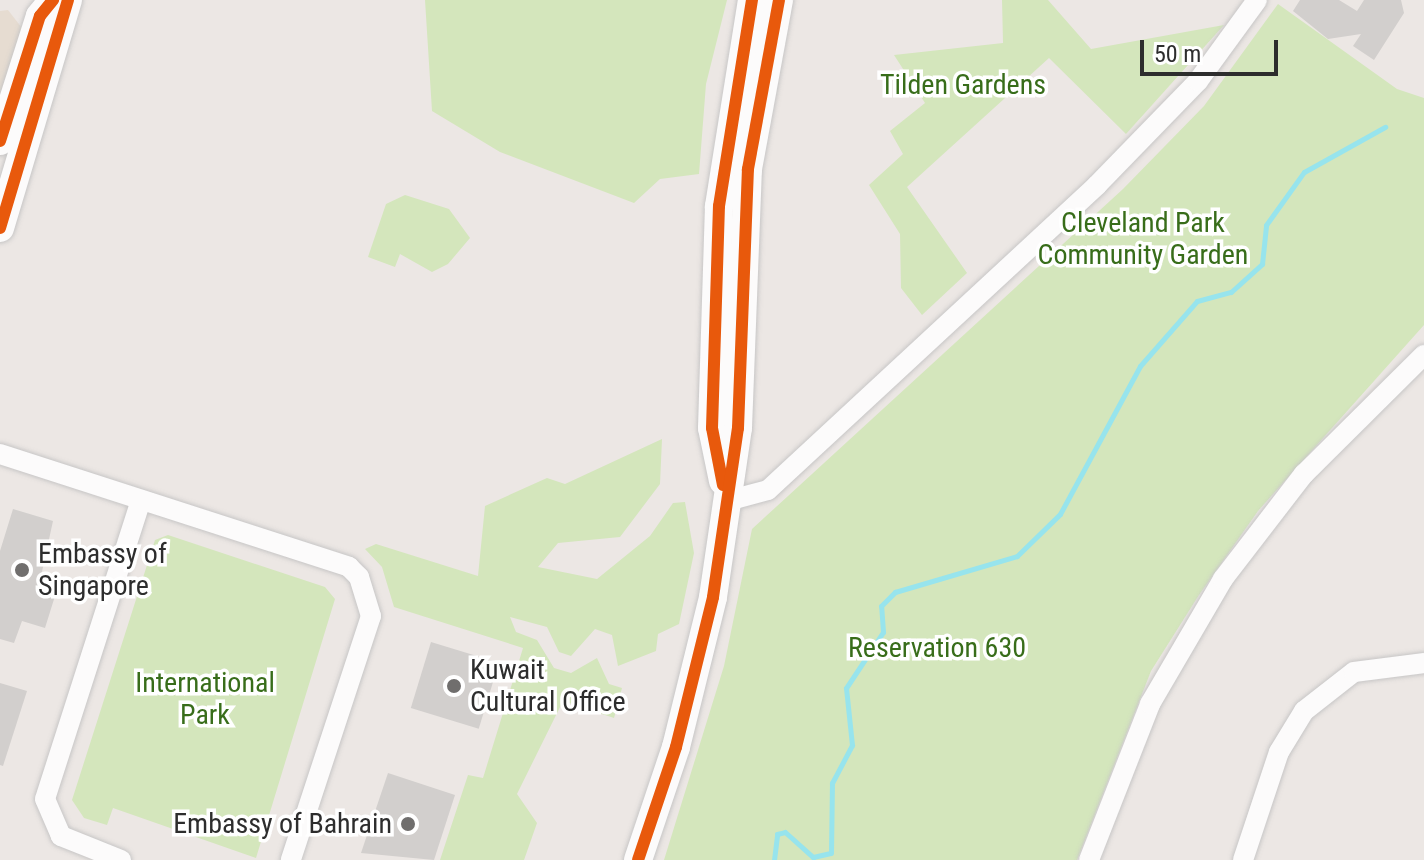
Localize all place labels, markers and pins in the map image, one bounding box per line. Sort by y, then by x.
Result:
place label: Embassy of Singapore [38,537,167,603]
marker: Embassy of Singapore [13,561,31,579]
place label: Kuwait Cultural Office [470,653,626,719]
marker: Kuwait Cultural Office [445,677,463,695]
place label: Embassy of Bahrain [173,807,392,841]
marker: Embassy of Bahrain [399,815,417,833]

